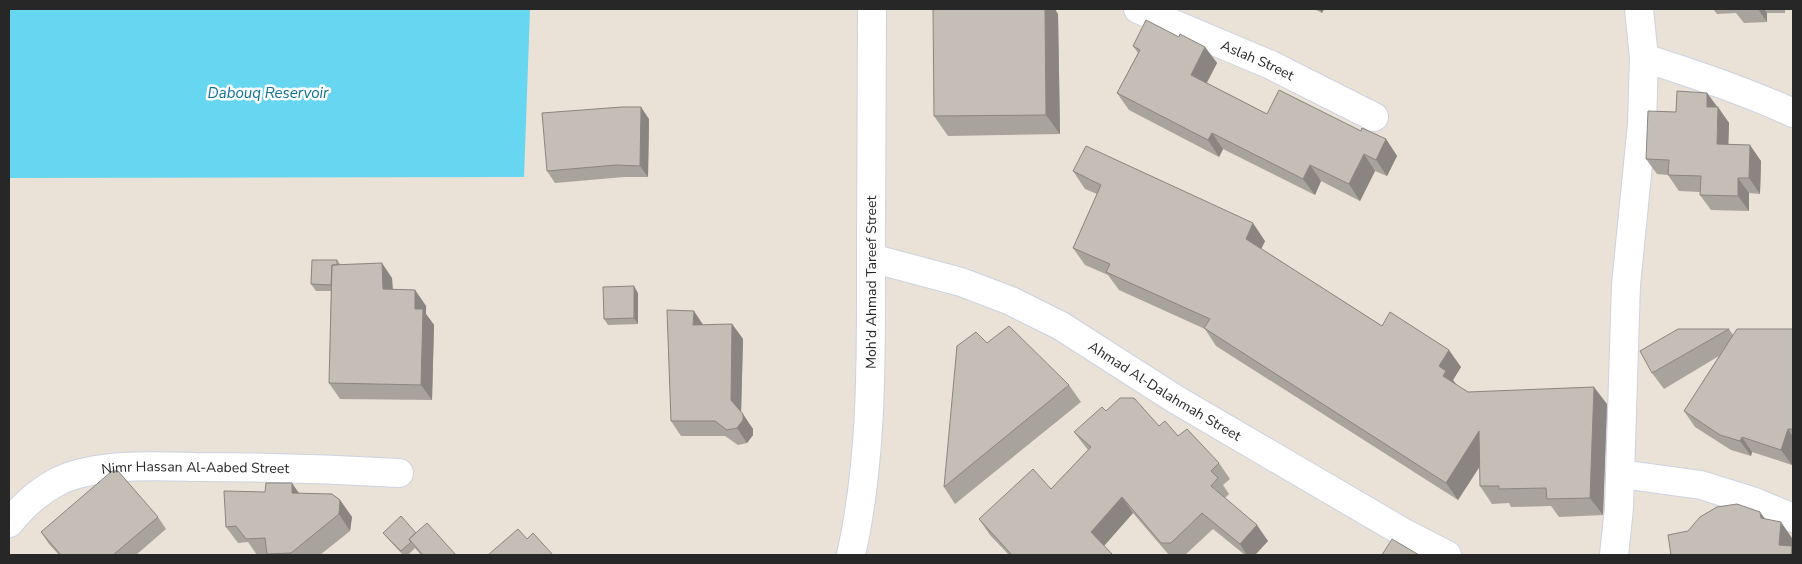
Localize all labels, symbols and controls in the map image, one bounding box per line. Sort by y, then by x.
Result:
street label: Aslah Street [1218,36,1297,85]
water label: Dabouq Reservoir [208,83,329,103]
street label: Moh'd Ahmad Tareef Street [861,196,881,369]
street label: Ahmad Al-Dalahmah Street [1085,337,1245,446]
street label: Nimr Hassan Al-Aabed Street [100,457,290,479]

